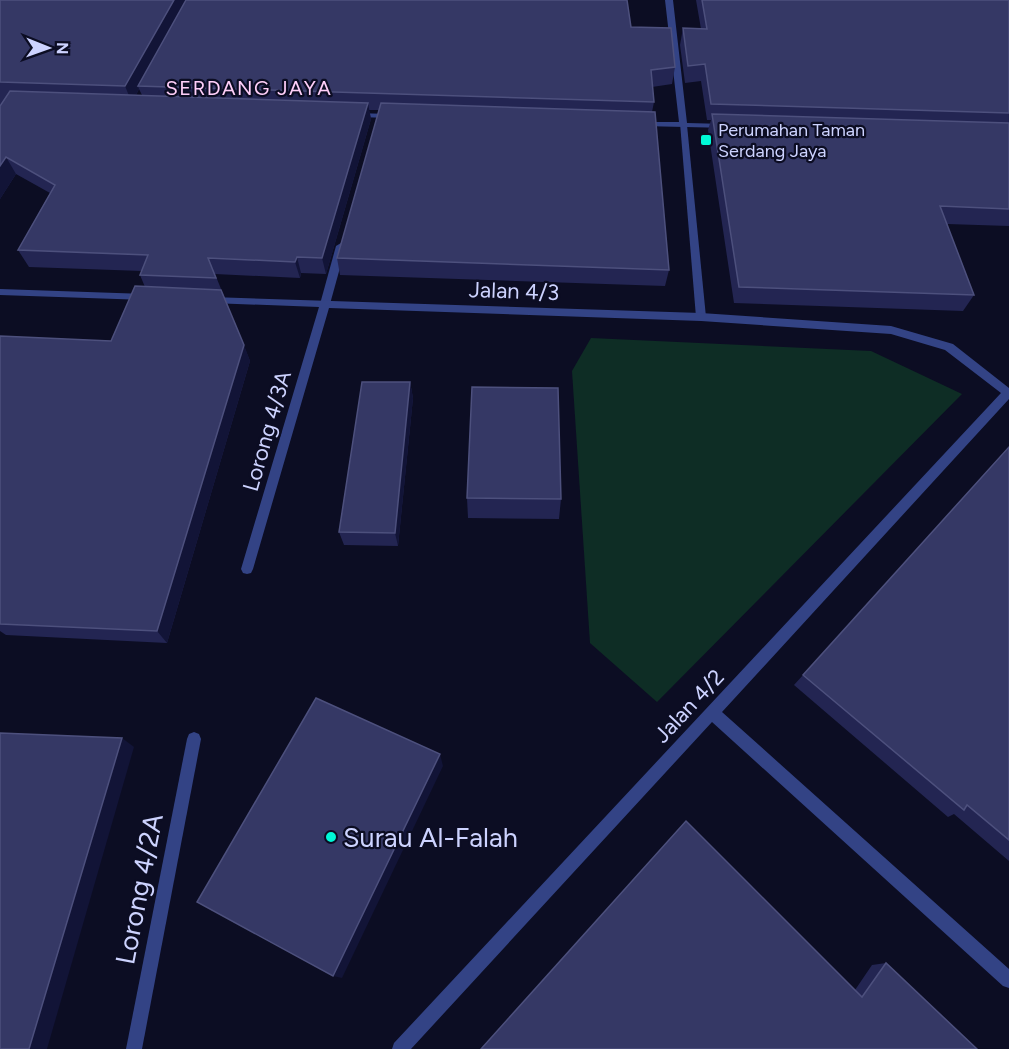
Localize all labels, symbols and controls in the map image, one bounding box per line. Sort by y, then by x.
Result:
north arrow [18,18,78,78]
text: N [53,42,72,55]
district label: SERDANG JAYA [166,76,332,100]
place label: Perumahan Taman Serdang Jaya [718,119,865,162]
marker: Perumahan Taman Serdang Jaya [699,133,713,147]
street label: Jalan 4/3 [468,276,560,306]
street label: Lorong 4/3A [237,368,297,494]
street label: Jalan 4/2 [648,664,730,748]
street label: Lorong 4/2A [108,810,170,967]
place label: Surau Al-Falah [343,821,518,854]
marker: Surau Al-Falah [324,830,338,844]

